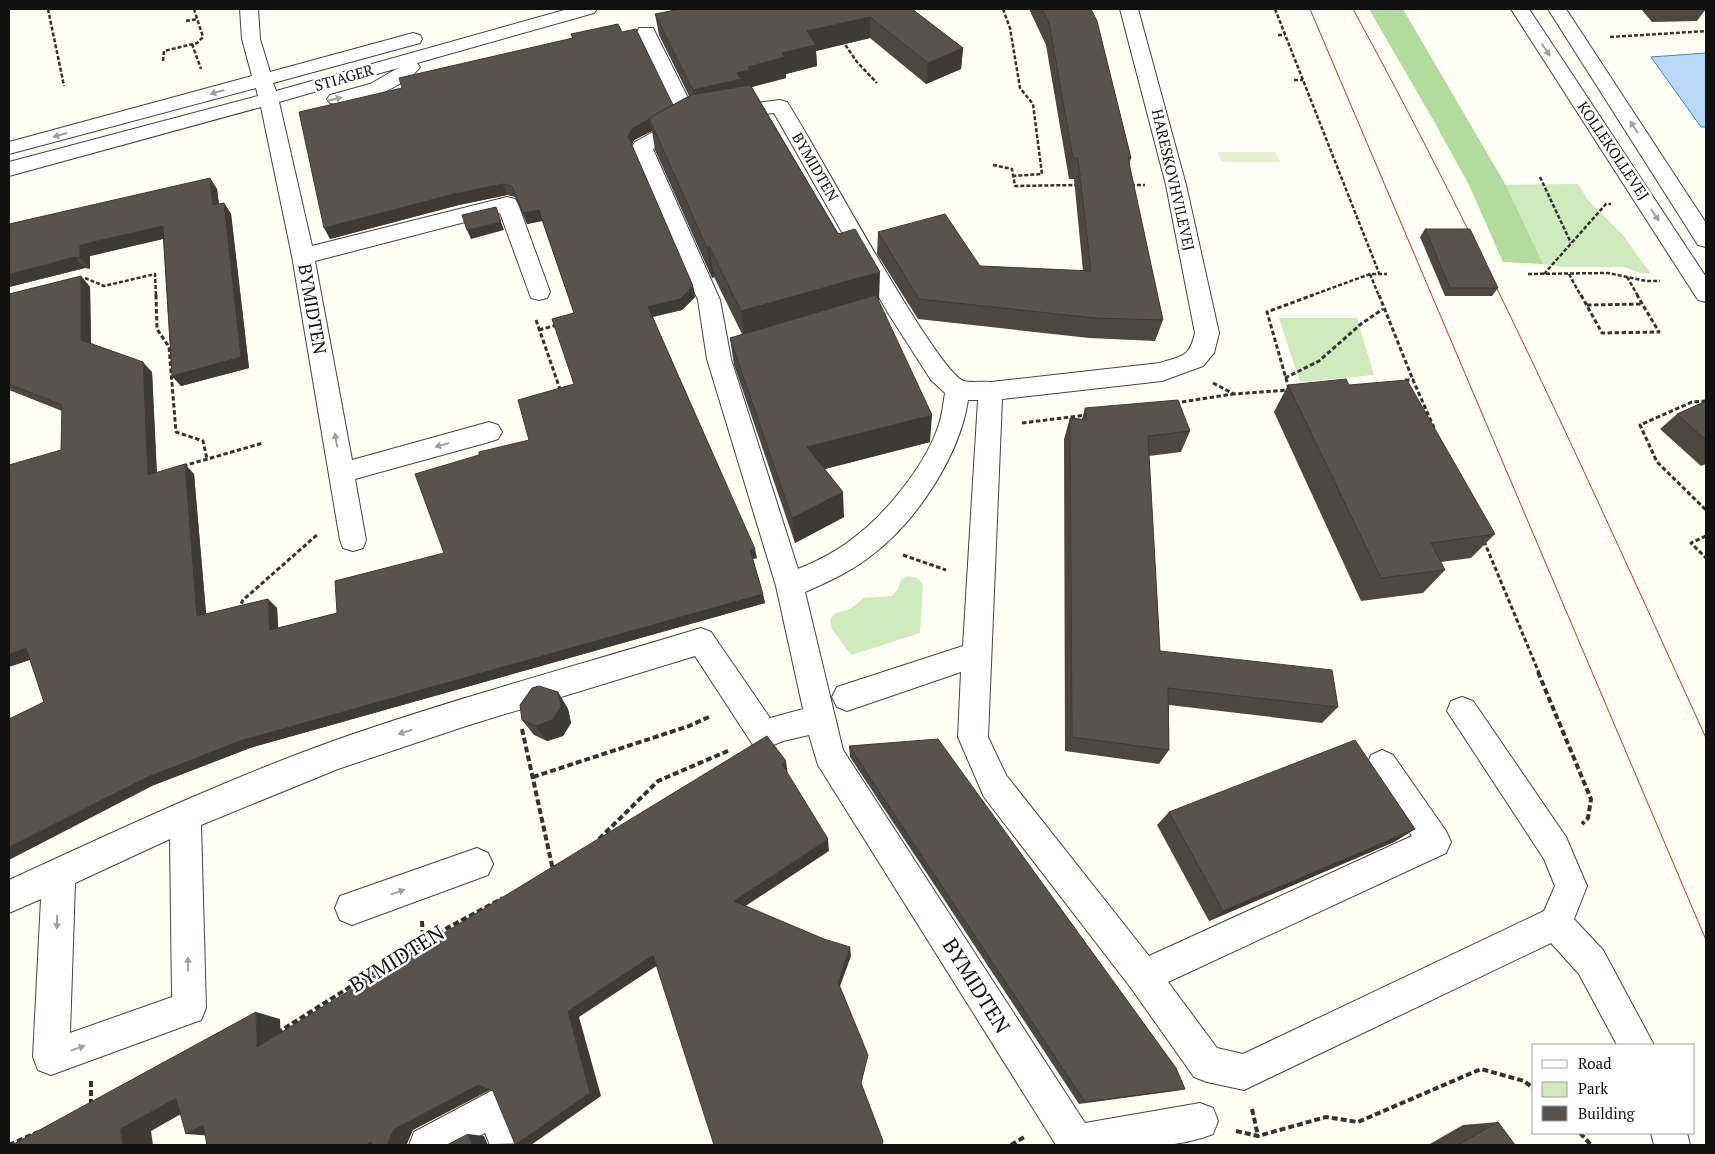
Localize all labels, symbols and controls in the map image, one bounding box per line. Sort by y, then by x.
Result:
one-way arrow [1541,44,1550,57]
street label: STIAGER [312,59,376,95]
one-way arrow [209,89,224,97]
one-way arrow [327,95,342,103]
street label: KOLLEKOLLEVEJ [1573,97,1654,204]
street label: HARESKOVHVILEVEJ [1148,107,1200,253]
one-way arrow [1629,120,1639,133]
street label: BYMIDTEN [788,128,844,205]
one-way arrow [52,131,67,139]
one-way arrow [1650,208,1660,221]
street label: BYMIDTEN [293,262,333,356]
one-way arrow [331,432,339,448]
one-way arrow [435,441,450,449]
one-way arrow [397,728,412,736]
one-way arrow [390,887,405,895]
one-way arrow [53,915,61,931]
street label: BYMIDTEN [344,918,449,998]
street label: BYMIDTEN [937,933,1017,1038]
one-way arrow [184,956,192,972]
one-way arrow [70,1044,85,1051]
legend [1532,1044,1695,1134]
text: Road [1578,1053,1611,1073]
text: Park [1578,1078,1608,1098]
text: Building [1578,1103,1636,1123]

